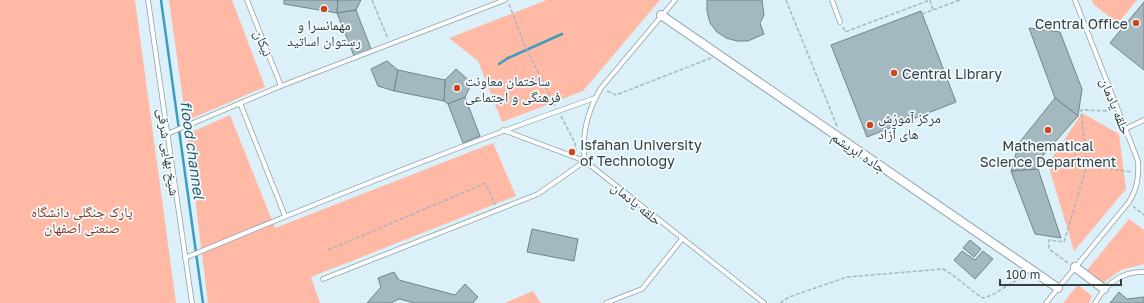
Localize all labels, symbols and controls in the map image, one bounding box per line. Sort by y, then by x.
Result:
marker: مهمانسرا و رستوان اساتید [319,4,329,14]
place label: Central Office [1035,15,1128,32]
place label: مهمانسرا و رستوان اساتید [287,16,361,50]
marker: Central Office [1131,18,1141,28]
street label: نیکان [250,27,277,59]
place label: Central Library [902,65,1002,82]
marker: Central Library [889,68,899,78]
place label: ساختمان معاونت فرهنگی و اجتماعی [465,72,561,106]
street label: حلقه یادمان [1096,75,1135,137]
marker: ساختمان معاونت فرهنگی و اجتماعی [452,83,462,93]
water label: flood channel [177,100,209,201]
street label: شیخ بهایی شرقی [152,107,184,197]
place label: مرکز آموزش های آزاد [878,109,941,143]
marker: مرکز آموزش های آزاد [865,120,875,130]
marker: Mathematical Science Department [1043,125,1053,135]
street label: جاده ابریشم [828,128,889,178]
place label: Isfahan University of Technology [580,136,702,169]
place label: Mathematical Science Department [980,137,1116,170]
marker: Isfahan University of Technology [567,147,577,157]
street label: حلقه یادمان [608,178,666,229]
park label: پارک جنگلی دانشگاه صنعتی اصفهان [31,203,133,237]
scale bar [1000,261,1121,287]
text: 100 m [1006,267,1040,282]

